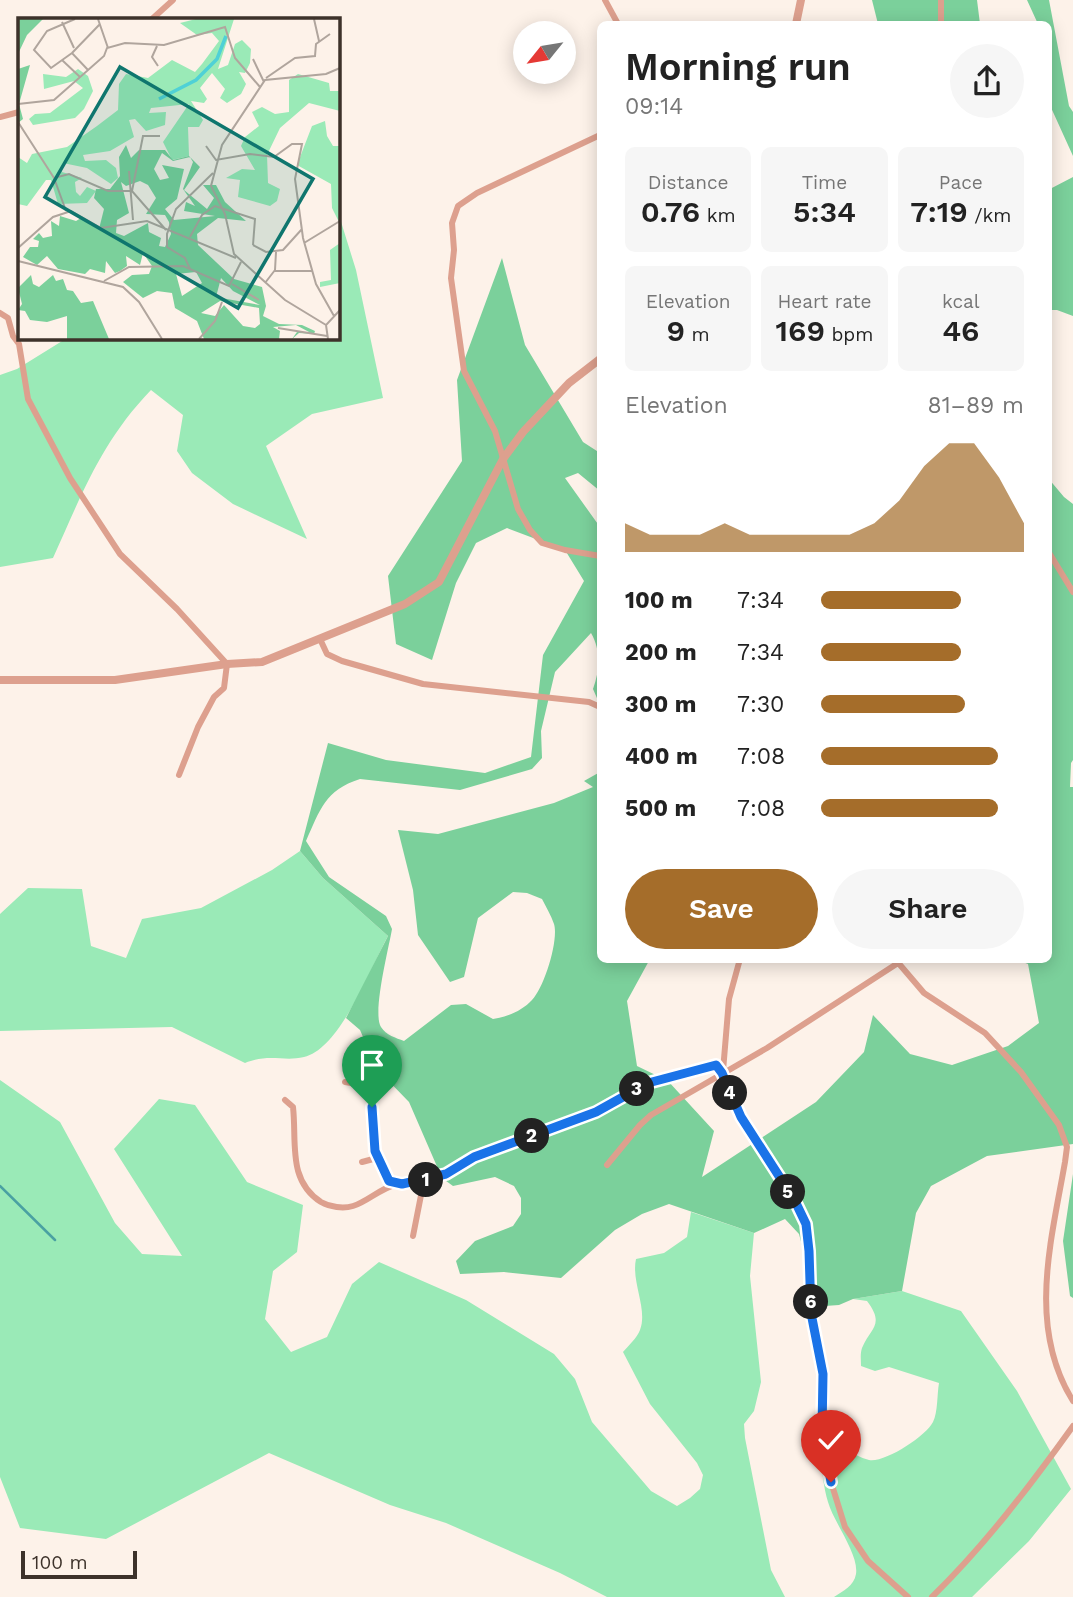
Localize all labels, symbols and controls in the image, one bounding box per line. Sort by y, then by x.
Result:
inset map [18,18,340,340]
north arrow [513,21,576,84]
map controls [513,21,576,84]
button: share [950,44,1024,118]
text: Morning run [625,45,851,89]
text: 09:14 [625,93,683,120]
text: Distance [648,171,729,194]
text: Time [802,171,847,194]
text: Pace [939,171,983,194]
text: 0.76 [641,194,700,229]
text: 5:34 [793,194,856,229]
text: 7:19 [910,194,968,229]
text: km [700,204,736,227]
text: /km [968,204,1011,227]
text: Elevation [646,290,731,313]
text: Heart rate [778,290,871,313]
text: kcal [942,290,980,313]
text: 9 [667,313,685,348]
text: 169 [776,313,825,348]
text: 46 [942,313,980,348]
text: m [685,323,710,346]
text: bpm [825,323,873,346]
text: Elevation [625,392,728,419]
text: 81–89 m [927,392,1024,419]
text: 100 m [625,587,693,614]
text: 7:34 [737,587,784,614]
text: 200 m [625,639,697,666]
text: 7:34 [737,639,784,666]
text: 300 m [625,691,696,718]
text: 7:30 [737,691,784,718]
text: 400 m [625,743,698,770]
text: 7:08 [737,743,785,770]
text: 500 m [625,795,696,822]
text: 7:08 [737,795,785,822]
button: Save [625,869,818,949]
button: Share [832,869,1024,949]
pin [342,1035,402,1107]
icon: arrive [353,1046,391,1084]
pin: 3 [620,1072,654,1106]
pin: 4 [712,1076,748,1110]
text: 3 [631,1077,642,1100]
text: 4 [723,1081,736,1104]
pin: 2 [514,1118,550,1154]
text: 2 [526,1124,537,1147]
pin: 1 [408,1162,444,1198]
text: 1 [421,1168,430,1191]
pin: 5 [770,1174,806,1210]
text: 5 [782,1180,793,1203]
pin: 6 [794,1284,828,1320]
text: 6 [805,1290,816,1313]
pin [801,1410,861,1482]
icon: check [812,1421,850,1459]
scale bar [21,1548,136,1580]
text: 100 m [32,1551,88,1574]

